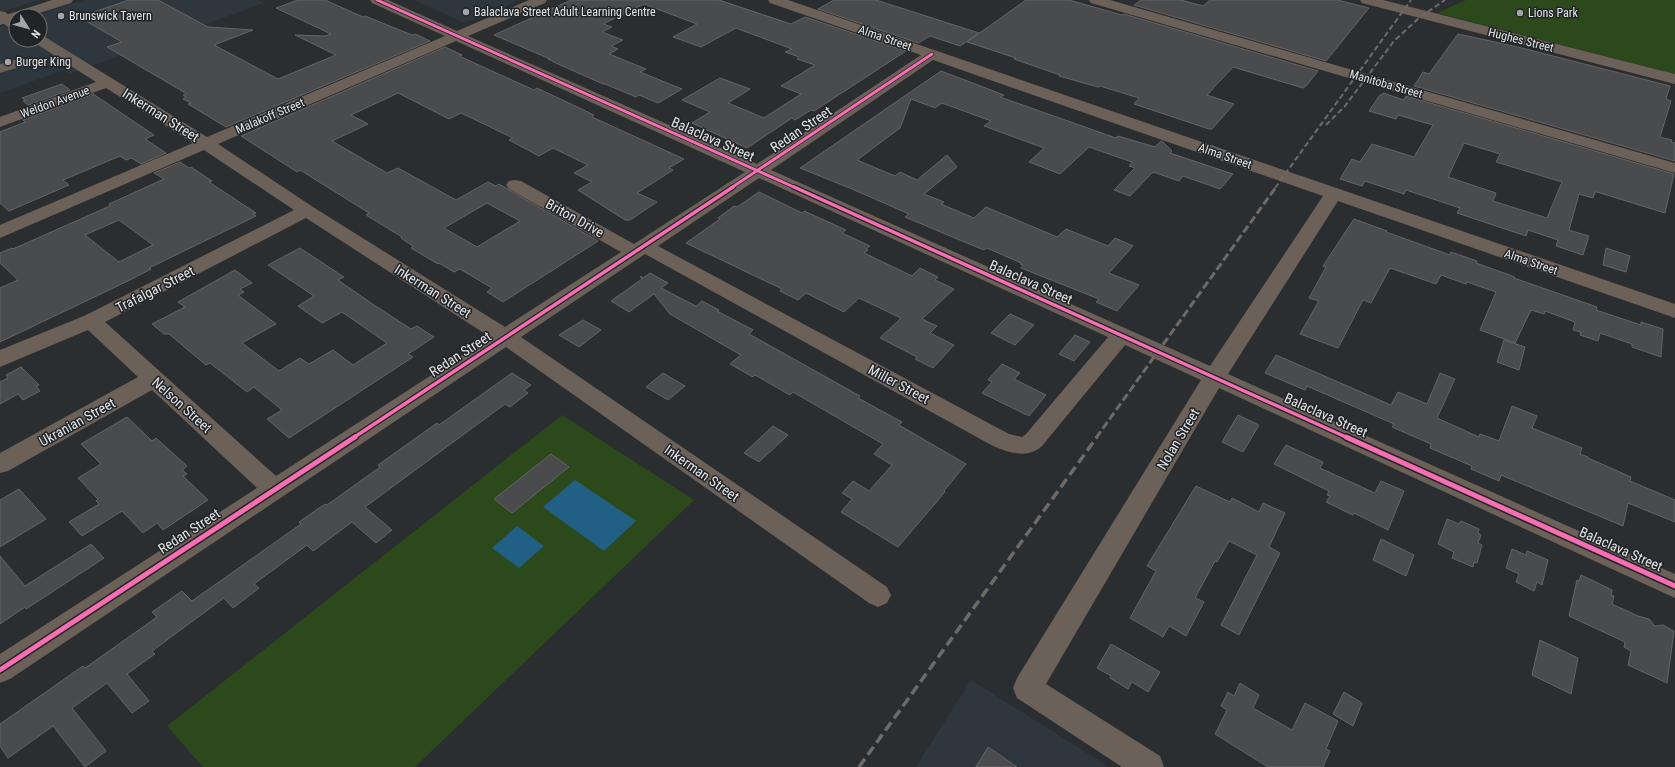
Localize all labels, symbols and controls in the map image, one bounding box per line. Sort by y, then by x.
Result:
place label: Balaclava Street Adult Learning Centre [474,5,656,19]
place label: Lions Park [1528,6,1579,20]
marker: Balaclava Street Adult Learning Centre [461,7,471,17]
north arrow [8,8,48,48]
marker: Lions Park [1515,8,1525,18]
place label: Brunswick Tavern [69,9,152,23]
marker: Brunswick Tavern [56,11,66,21]
street label: Alma Street [857,22,914,54]
street label: Hughes Street [1487,25,1556,55]
text: N [28,27,43,41]
place label: Burger King [16,55,71,69]
marker: Burger King [3,57,13,67]
street label: Manitoba Street [1348,67,1425,101]
street label: Weldon Avenue [19,83,92,121]
street label: Inkerman Street [120,85,202,145]
street label: Malakoff Street [234,95,307,137]
street label: Redan Street [767,103,835,155]
street label: Balaclava Street [669,114,757,164]
street label: Alma Street [1197,140,1254,172]
street label: Briton Drive [543,195,607,241]
street label: Alma Street [1503,246,1560,278]
street label: Balaclava Street [987,257,1075,307]
street label: Inkerman Street [392,261,474,321]
street label: Trafalgar Street [113,262,197,316]
street label: Redan Street [426,328,494,380]
street label: Miller Street [866,361,932,407]
street label: Nelson Street [149,374,215,436]
street label: Balaclava Street [1282,390,1370,440]
street label: Ukranian Street [36,395,118,449]
street label: Nolan Street [1154,406,1202,472]
street label: Inkerman Street [662,441,742,505]
street label: Redan Street [155,505,223,557]
street label: Balaclava Street [1577,524,1665,574]

